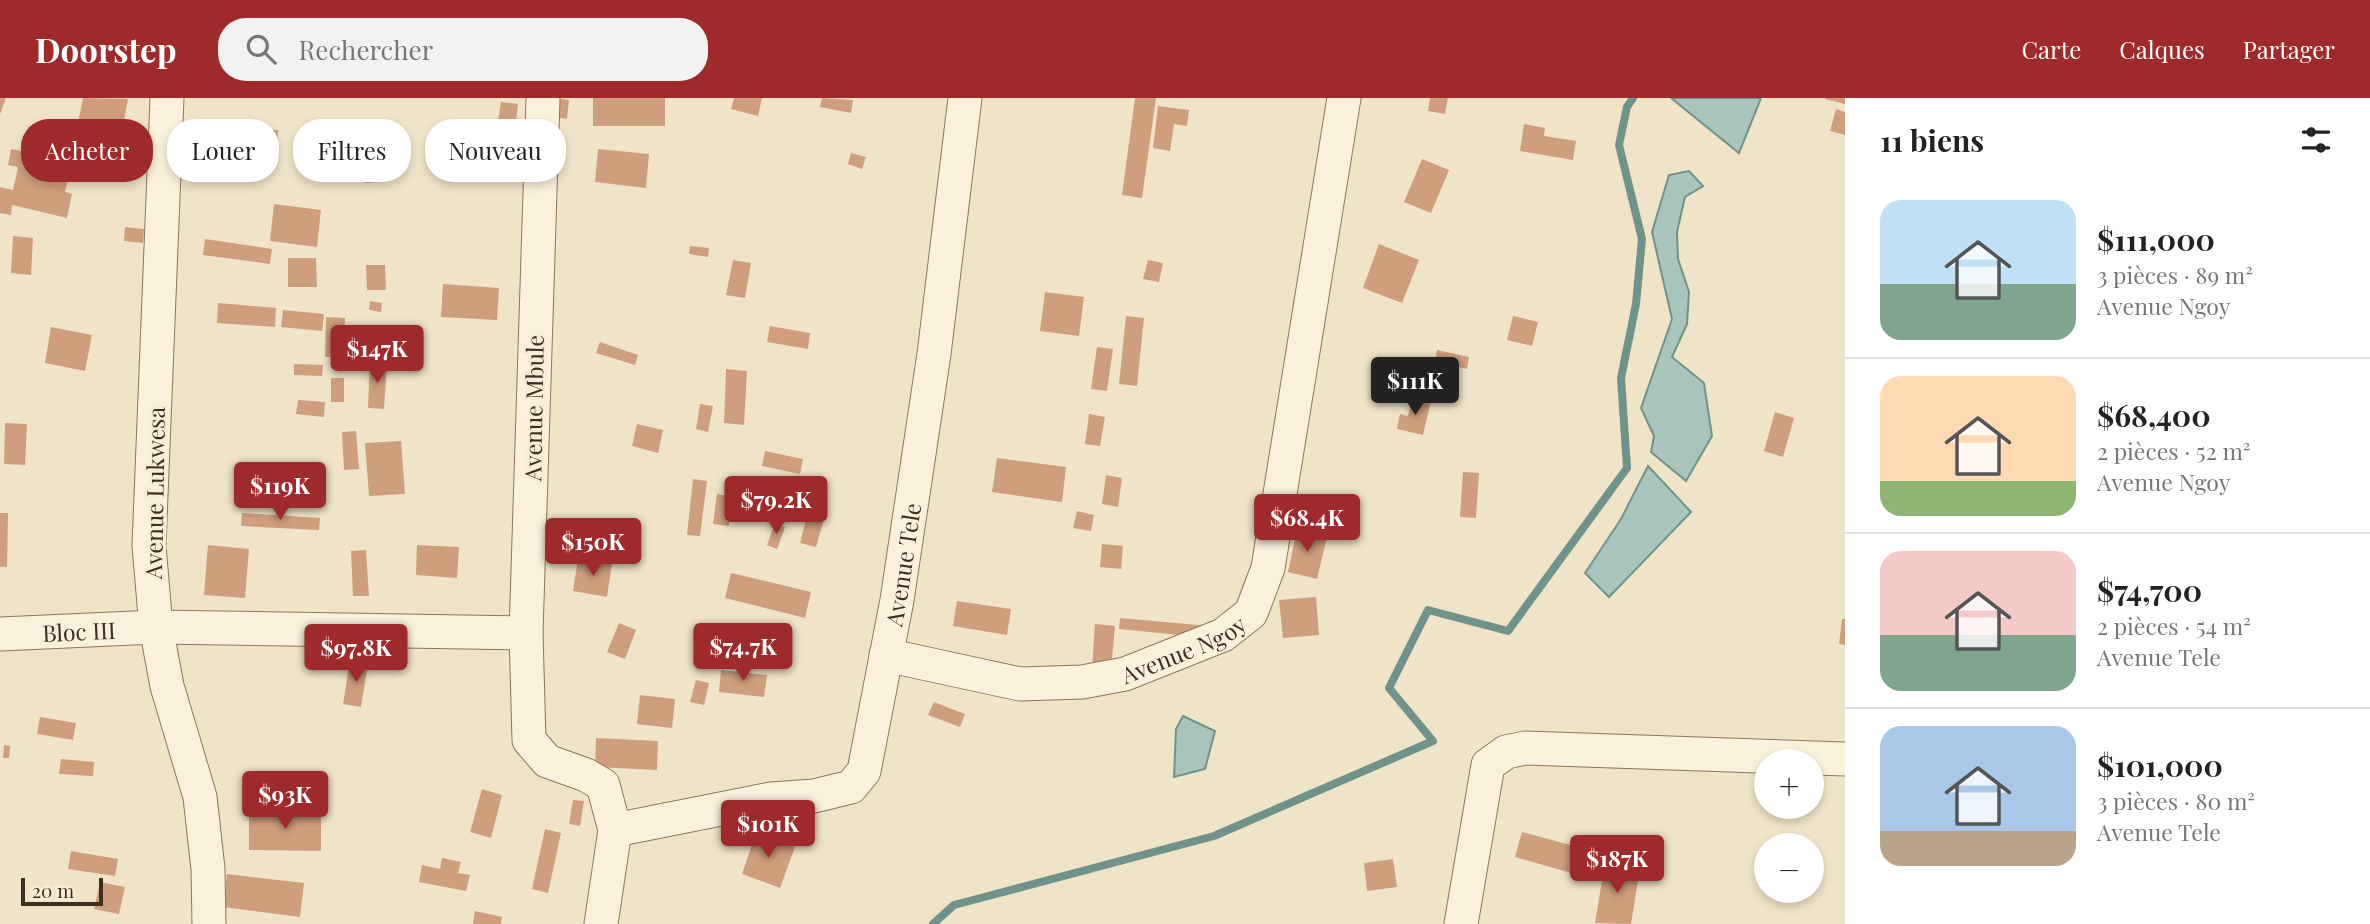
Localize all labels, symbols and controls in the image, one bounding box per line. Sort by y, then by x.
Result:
search box [218,18,708,81]
text: Doorstep [35,27,176,71]
icon: search [242,30,280,68]
text: Rechercher [298,32,433,67]
text: Carte [2022,33,2081,65]
text: Calques [2119,33,2205,65]
text: Partager [2243,33,2335,65]
chip: Acheter [21,119,153,182]
chip: Louer [167,119,279,182]
chip: Filtres [293,119,411,182]
chip: Nouveau [425,119,566,182]
text: 11 biens [1880,120,1984,160]
icon: filters [2297,121,2335,159]
text: $111,000 [2097,219,2215,259]
icon: home [1936,228,2020,312]
text: 3 pièces · 89 m² [2097,259,2253,290]
text: Avenue Ngoy [2097,290,2230,321]
pin: $147K [328,326,426,385]
text: $147K [347,332,407,363]
street label: Avenue Mbule [516,335,550,482]
pin: $111K [1366,358,1464,417]
text: $111K [1387,364,1443,395]
text: $68,400 [2097,395,2211,435]
icon: home [1936,404,2020,488]
street label: Avenue Lukwesa [137,406,171,580]
text: 2 pièces · 52 m² [2097,435,2251,466]
pin: $119K [231,462,329,522]
text: Avenue Ngoy [2097,466,2230,497]
text: $119K [250,469,310,500]
pin: $79.2K [719,476,833,536]
text: $79.2K [740,483,812,514]
pin: $68.4K [1250,494,1364,554]
street label: Avenue Tele [877,501,927,629]
text: $68.4K [1270,501,1344,532]
pin: $150K [544,518,642,578]
text: $150K [561,525,625,556]
text: $74,700 [2097,570,2202,610]
icon: home [1936,579,2020,663]
street label: Avenue Ngoy [1115,608,1252,690]
text: 2 pièces · 54 m² [2097,610,2251,641]
street label: Bloc III [42,613,116,648]
pin: $97.8K [299,624,413,684]
pin: $74.7K [686,624,800,683]
text: $74.7K [709,630,777,661]
text: $97.8K [320,631,392,662]
text: Avenue Tele [2097,641,2221,672]
text: $101,000 [2097,745,2223,785]
map controls [1754,749,1824,903]
button: + [1754,749,1824,819]
icon: home [1936,754,2020,838]
pin: $93K [244,772,326,831]
text: $93K [258,778,312,809]
text: 3 pièces · 80 m² [2097,785,2255,816]
pin: $101K [719,800,817,860]
text: $101K [737,807,799,838]
text: Avenue Tele [2097,816,2221,847]
button: − [1754,833,1824,903]
pin: $187K [1568,836,1666,895]
text: $187K [1586,842,1648,873]
scale bar [21,875,103,907]
text: 20 m [32,877,74,903]

